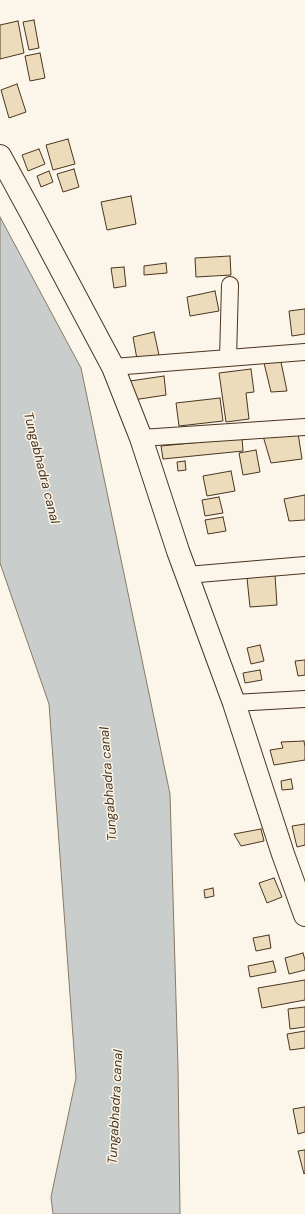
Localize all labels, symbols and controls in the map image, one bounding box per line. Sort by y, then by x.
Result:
water label: Tungabhadra canal [20,410,62,526]
water label: Tungabhadra canal [97,726,121,842]
water label: Tungabhadra canal [105,1049,127,1165]

